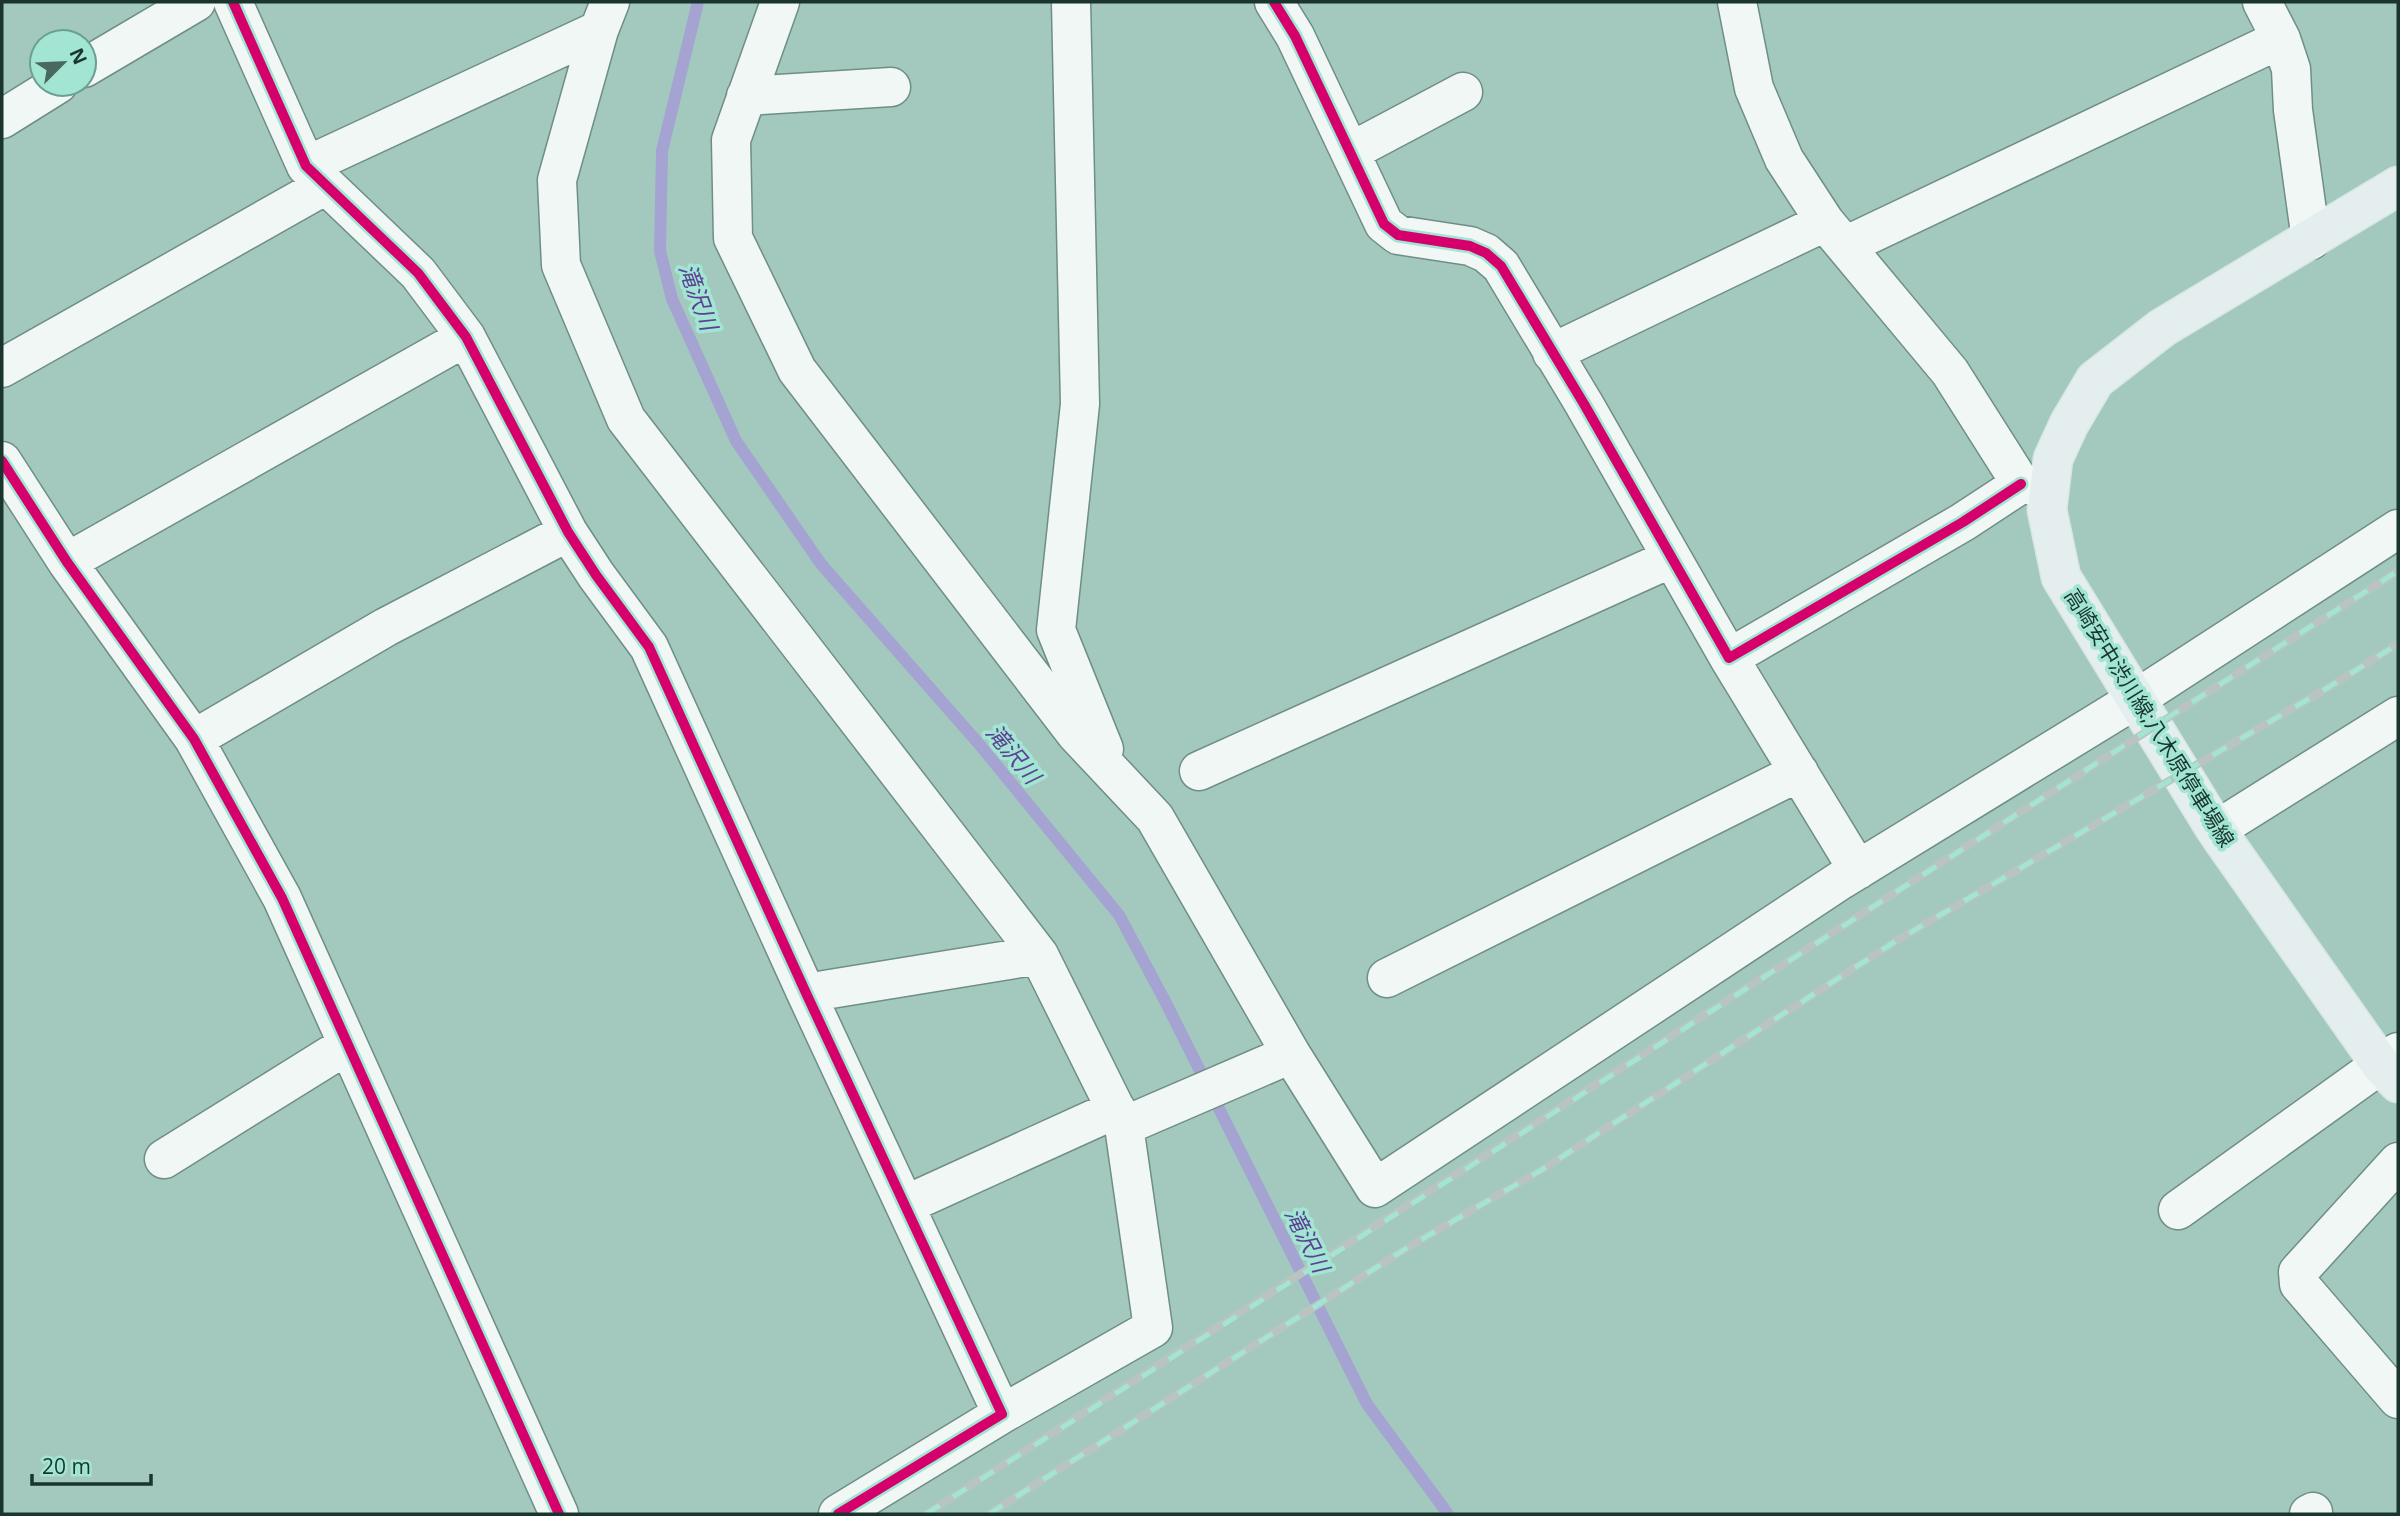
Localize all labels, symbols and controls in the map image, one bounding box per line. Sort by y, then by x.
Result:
north arrow [28,28,98,98]
text: N [64,44,94,68]
water label: 滝沢川 [672,259,727,337]
street label: 高崎安中渋川線;八木原停車場線 [2059,583,2241,852]
water label: 滝沢川 [979,717,1050,792]
water label: 滝沢川 [1278,1202,1339,1280]
scale bar [32,1442,150,1486]
text: 20 m [42,1452,91,1480]

